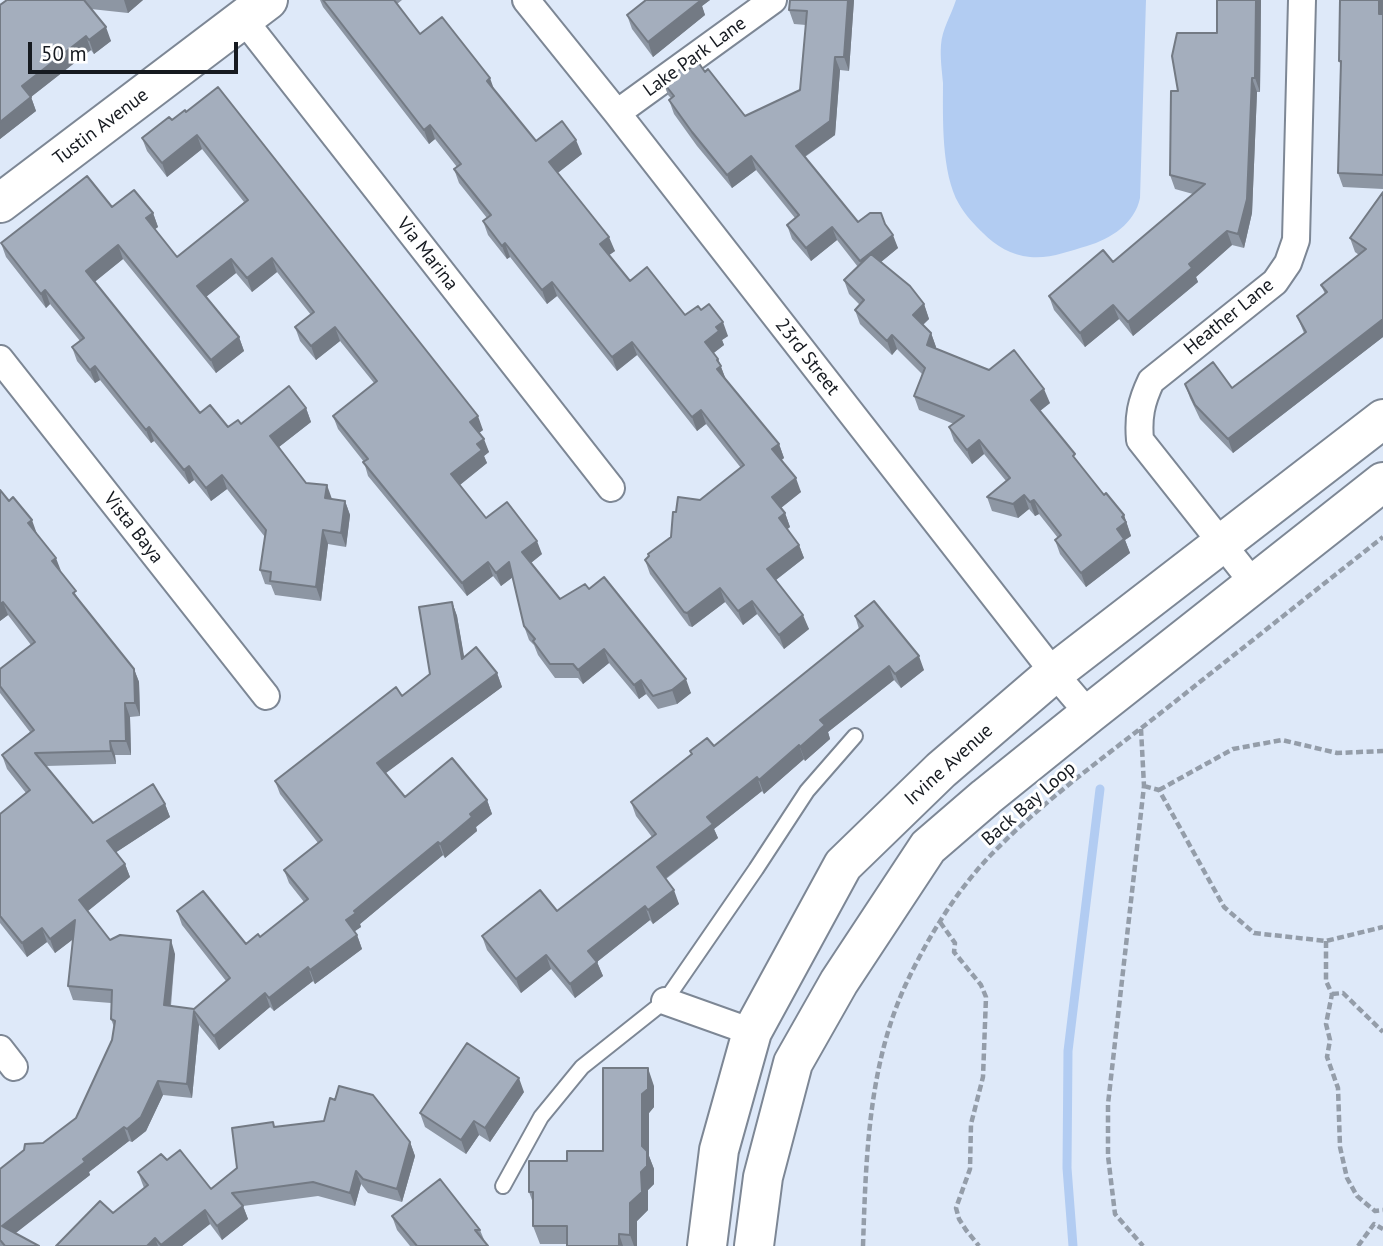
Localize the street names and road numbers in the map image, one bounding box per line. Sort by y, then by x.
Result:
street label: Lake Park Lane [639,12,751,102]
street label: Tustin Avenue [49,84,153,170]
street label: Via Marina [391,213,463,295]
street label: Heather Lane [1180,274,1278,360]
street label: 23rd Street [770,314,844,400]
street label: Vista Baya [98,488,168,568]
street label: Irvine Avenue [900,719,998,811]
street label: Back Bay Loop [977,757,1081,851]

